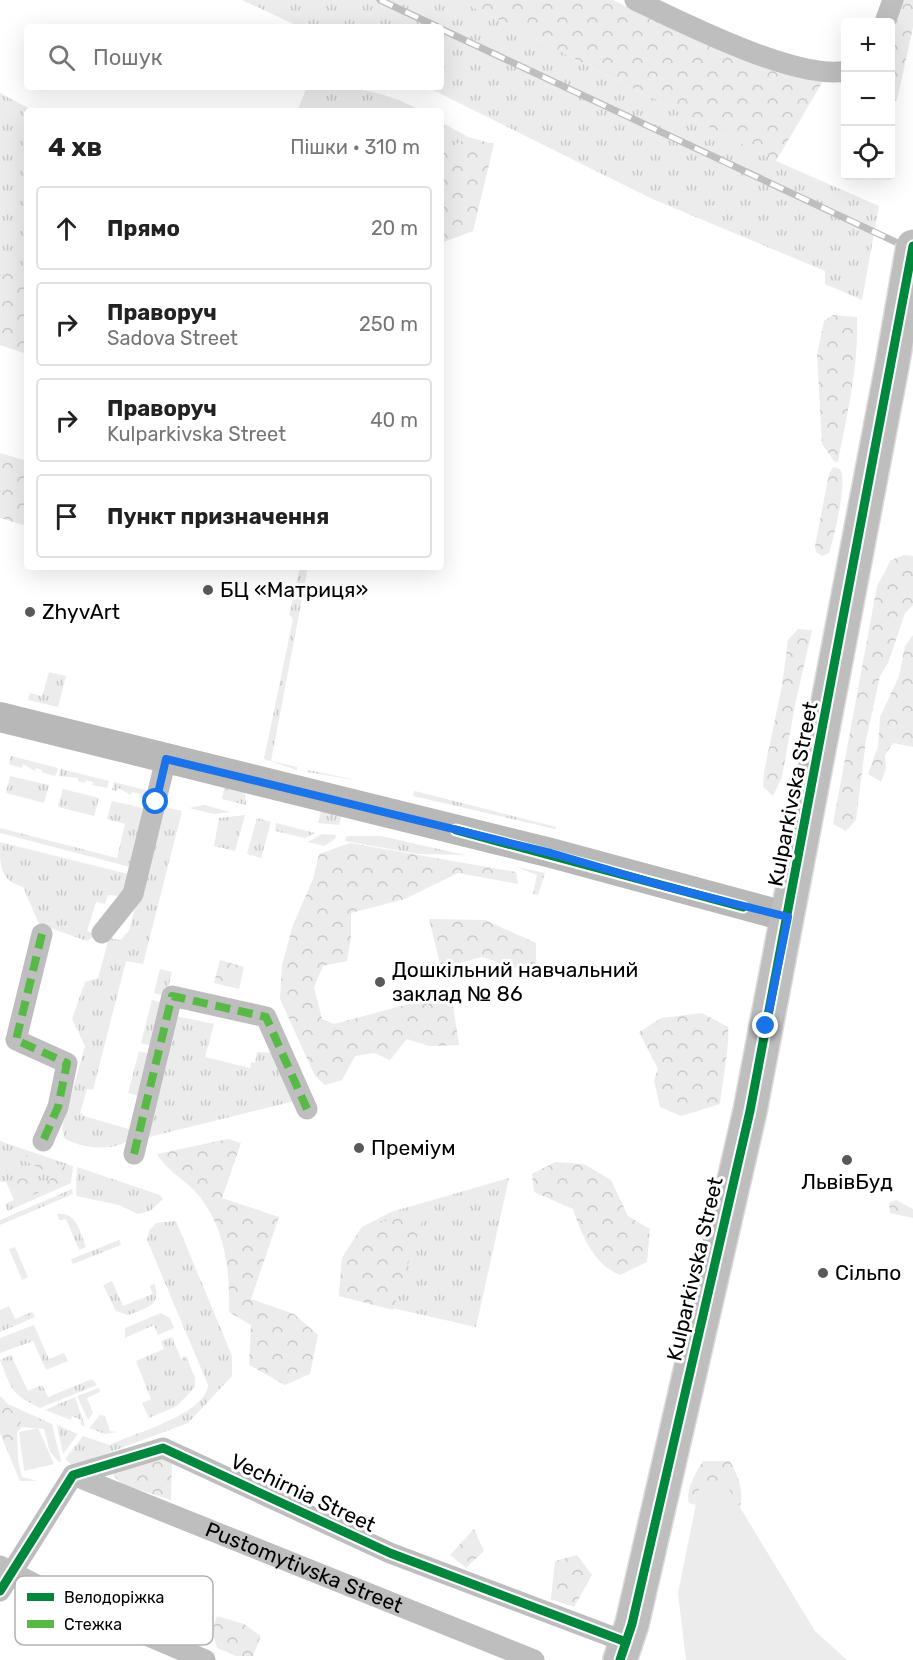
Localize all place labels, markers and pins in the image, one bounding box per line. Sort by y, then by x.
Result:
place label: БЦ «Матриця» [220,577,368,602]
marker: БЦ «Матриця» [201,583,215,597]
place label: ZhyvArt [42,599,120,624]
marker: ZhyvArt [23,605,37,619]
place label: Дошкільний навчальний заклад № 86 [392,957,638,1006]
marker: Дошкільний навчальний заклад № 86 [373,975,387,989]
place label: Преміум [371,1135,456,1160]
marker: Преміум [352,1141,366,1155]
marker: ЛьвівБуд [840,1153,854,1167]
place label: ЛьвівБуд [801,1169,893,1194]
place label: Сільпо [835,1260,901,1285]
marker: Сільпо [816,1266,830,1280]

